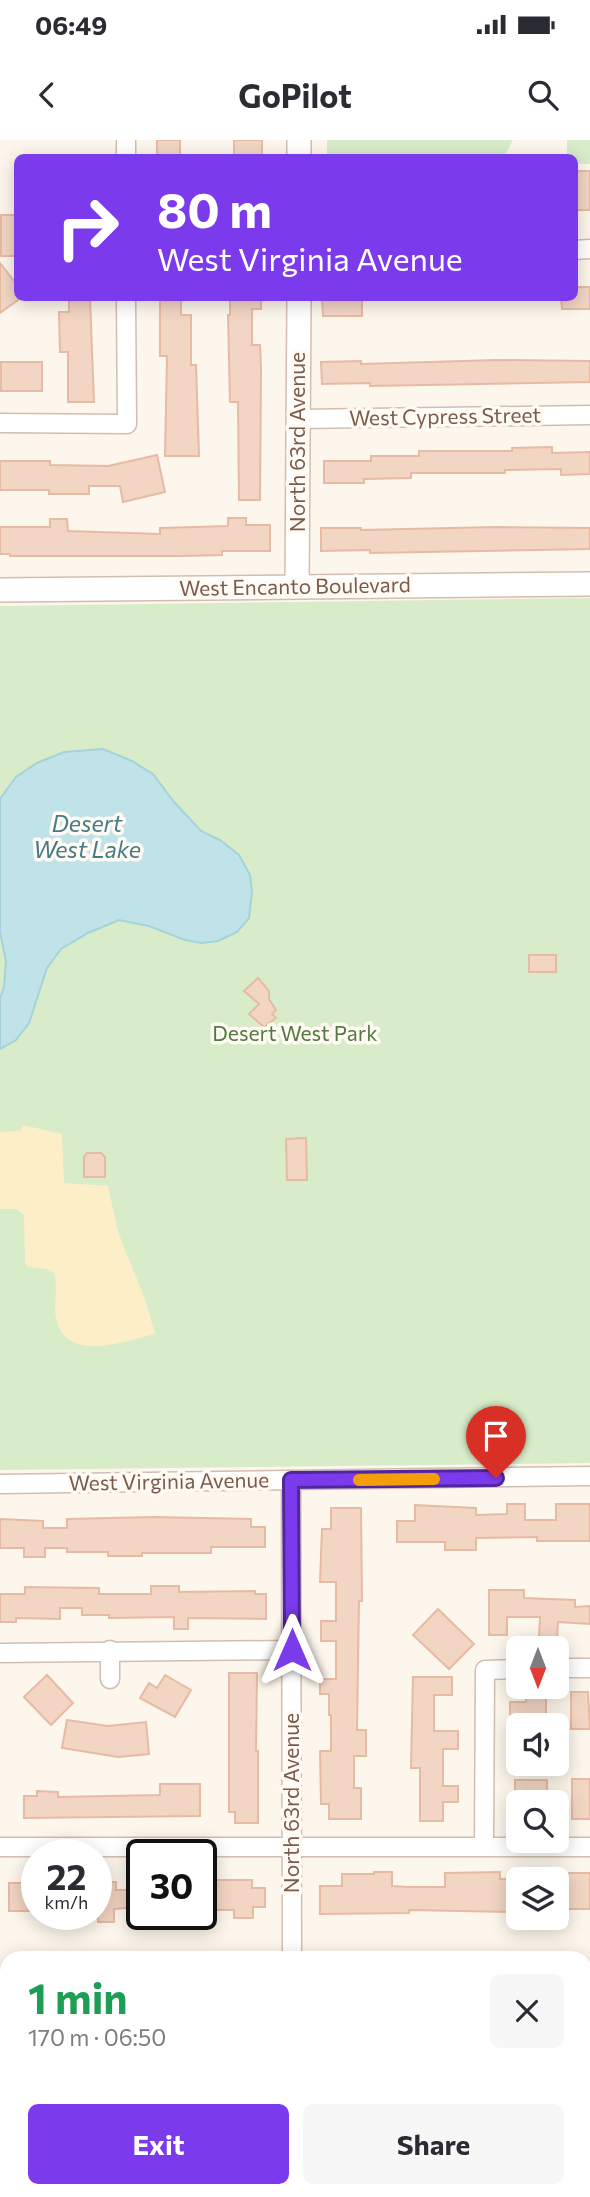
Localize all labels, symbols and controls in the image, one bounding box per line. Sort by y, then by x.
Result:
text: 06:49 [35,9,107,40]
text: GoPilot [238,75,352,115]
icon: back [28,76,66,114]
icon: search [524,76,562,114]
text: 80 m [157,178,272,238]
icon: right [42,182,133,273]
text: West Virginia Avenue [157,238,463,278]
street label: North 63rd Avenue [284,352,309,532]
street label: West Cypress Street [349,401,541,430]
street label: West Encanto Boulevard [179,571,411,600]
water label: Desert West Lake [33,809,141,863]
park label: Desert West Park [212,1020,378,1045]
pin [466,1406,526,1478]
icon: arrive [477,1417,515,1455]
street label: West Virginia Avenue [68,1466,269,1495]
position arrow [255,1613,329,1687]
north arrow [506,1636,569,1699]
map controls [506,1636,569,1930]
street label: North 63rd Avenue [278,1713,303,1893]
button: sound [506,1713,569,1776]
button: search [506,1790,569,1853]
speed limit sign: 30 [126,1839,217,1930]
text: 22 [47,1854,86,1897]
button: layers [506,1867,569,1930]
text: km/h [45,1891,88,1913]
text: 1 min [28,1971,128,2023]
button: close [490,1974,564,2048]
text: 170 m · 06:50 [28,2023,166,2051]
button: Exit [28,2104,289,2184]
button: Share [303,2104,564,2184]

